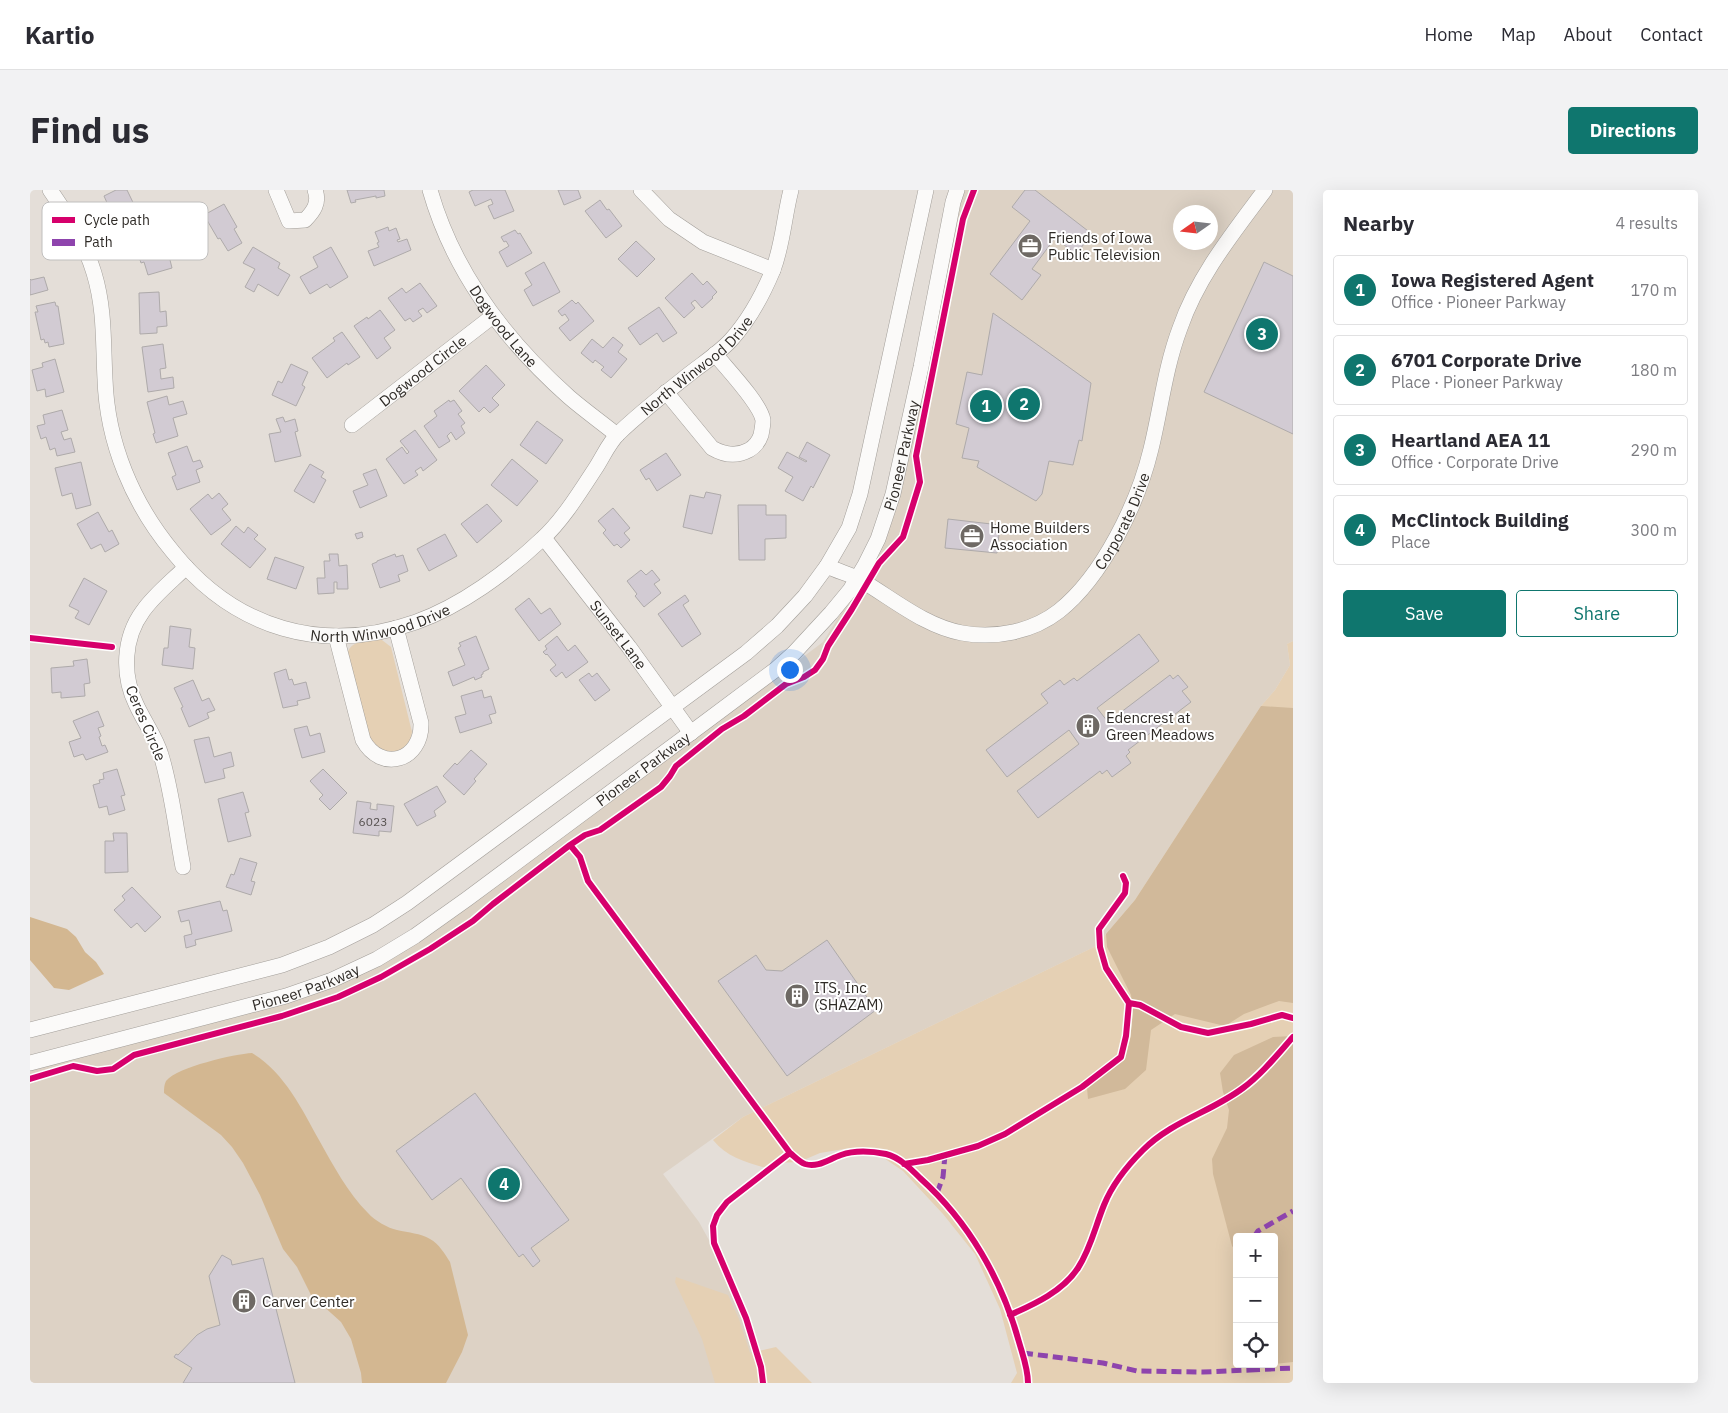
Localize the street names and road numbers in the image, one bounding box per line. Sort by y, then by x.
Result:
street label: Dogwood Lane [466,281,542,371]
street label: North Winwood Drive [636,312,756,419]
street label: Dogwood Circle [375,331,470,410]
street label: Pioneer Parkway [879,398,923,513]
street label: Corporate Drive [1090,470,1153,573]
street label: Sunset Lane [586,596,651,673]
street label: North Winwood Drive [309,599,453,646]
street label: Ceres Circle [122,682,170,764]
street label: Pioneer Parkway [592,727,694,810]
street label: Pioneer Parkway [250,959,363,1014]

